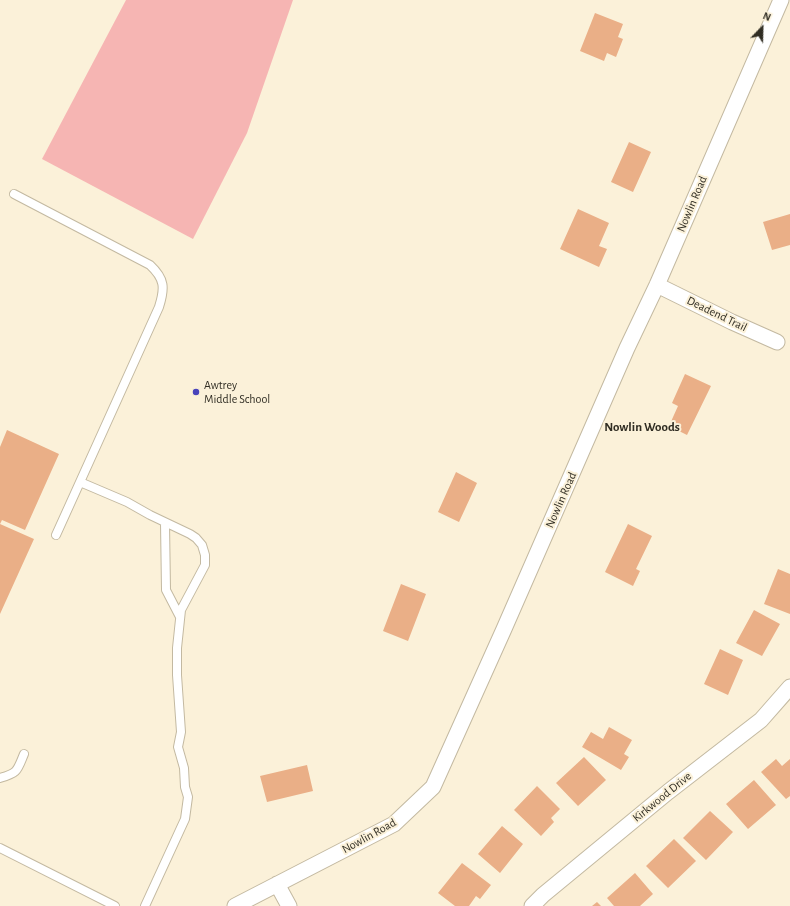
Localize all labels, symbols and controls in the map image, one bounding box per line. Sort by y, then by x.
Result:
north arrow [742,8,782,48]
text: N [761,10,773,23]
street label: Nowlin Road [674,174,710,234]
street label: Deadend Trail [685,293,749,335]
place label: Awtrey Middle School [204,378,270,406]
marker: Awtrey Middle School [191,387,201,397]
district label: Nowlin Woods [604,419,680,435]
street label: Nowlin Road [542,470,580,530]
street label: Kirkwood Drive [630,769,694,825]
street label: Nowlin Road [339,815,399,857]

